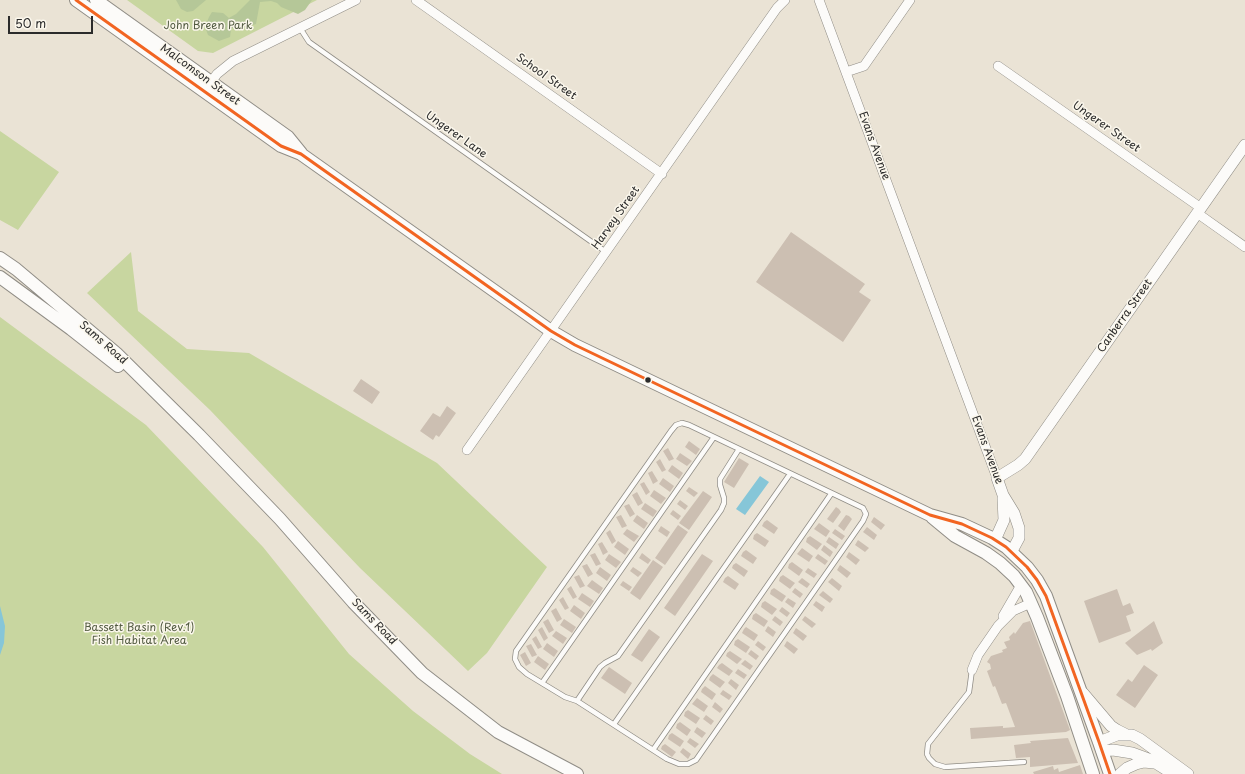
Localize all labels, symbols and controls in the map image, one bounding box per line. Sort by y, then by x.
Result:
scale bar [10,8,95,34]
text: 50 m [15,14,46,32]
park label: John Breen Park [164,19,252,33]
street label: Malcomson Street [158,42,242,108]
street label: School Street [513,51,579,103]
street label: Ungerer Street [1070,99,1142,155]
street label: Ungerer Lane [423,109,489,161]
street label: Evans Avenue [856,110,892,182]
street label: Harvey Street [589,184,643,252]
street label: Canberra Street [1095,277,1155,355]
street label: Sams Road [76,319,130,367]
unlabelled marker [643,375,653,385]
street label: Evans Avenue [969,414,1005,486]
street label: Sams Road [349,596,399,648]
park label: Bassett Basin (Rev.1) Fish Habitat Area [84,621,194,647]

